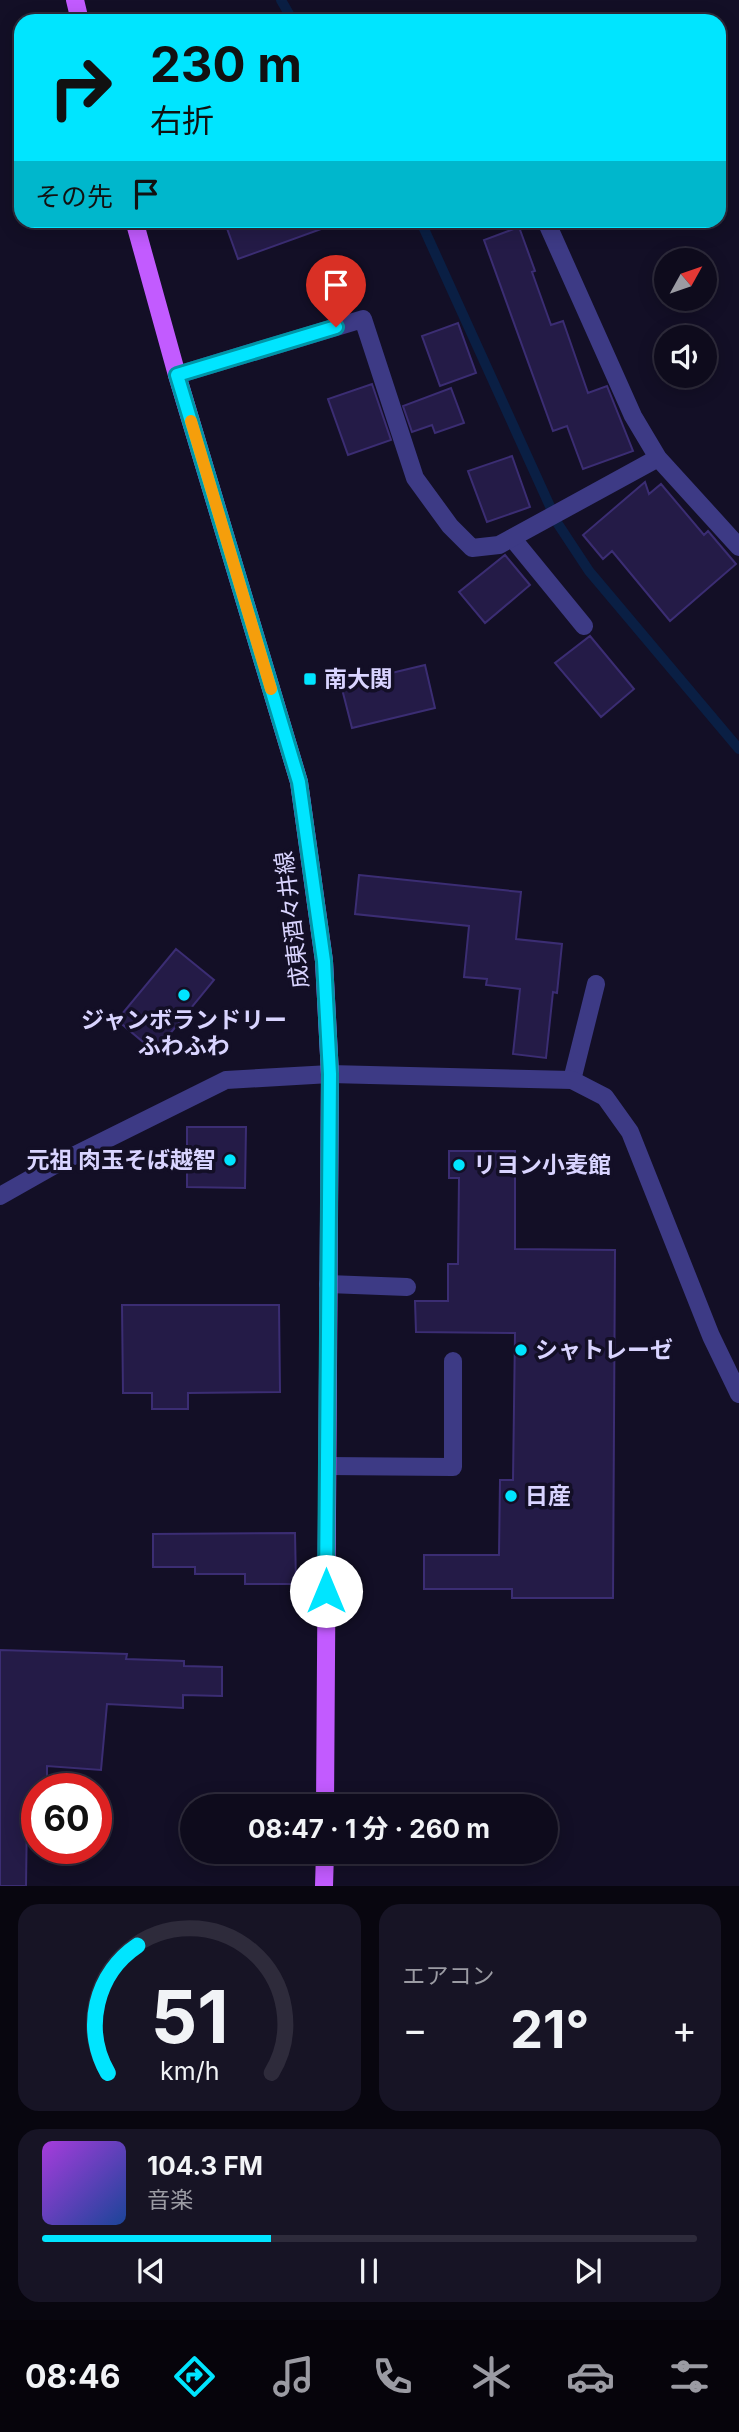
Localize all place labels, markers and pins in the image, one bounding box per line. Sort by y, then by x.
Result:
pin [306,255,366,327]
place label: 南大関 [324,665,393,693]
marker: 南大関 [302,671,318,687]
marker: ジャンボランドリー ふわふわ [176,987,192,1003]
place label: ジャンボランドリー ふわふわ [81,1006,287,1060]
place label: 元祖 肉玉そば越智 [27,1146,216,1174]
place label: リヨン小麦館 [473,1151,611,1179]
marker: 元祖 肉玉そば越智 [222,1152,238,1168]
marker: リヨン小麦館 [451,1157,467,1173]
place label: シャトレーゼ [535,1336,673,1364]
marker: シャトレーゼ [513,1342,529,1358]
place label: 日産 [525,1482,571,1510]
marker: 日産 [503,1488,519,1504]

